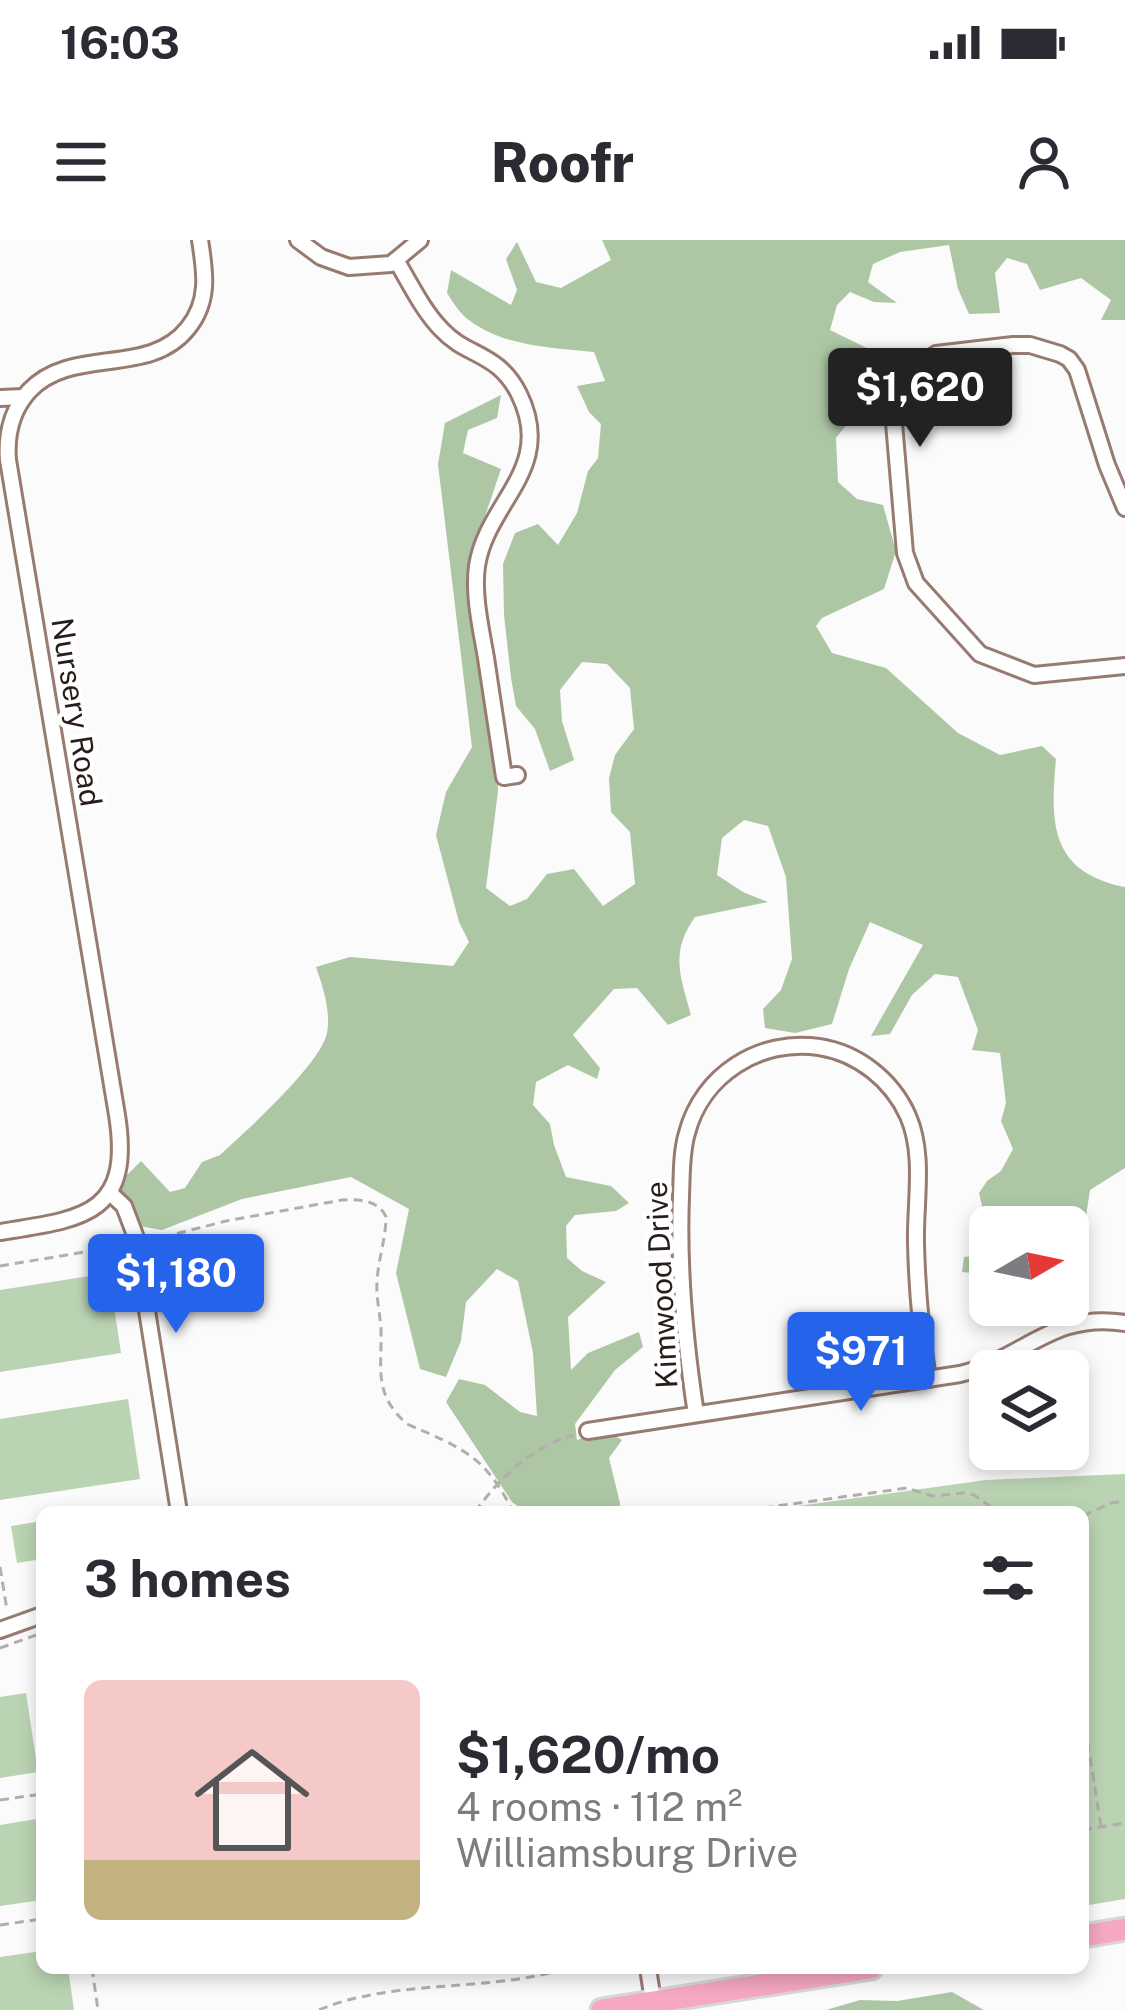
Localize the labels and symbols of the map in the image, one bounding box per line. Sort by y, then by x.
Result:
pin: $1,620 [822,348,1018,450]
street label: Nursery Road [44,615,110,809]
street label: Kimwood Drive [638,1180,684,1390]
north arrow [969,1206,1089,1326]
pin: $1,180 [78,1234,274,1336]
pin: $971 [790,1312,932,1414]

